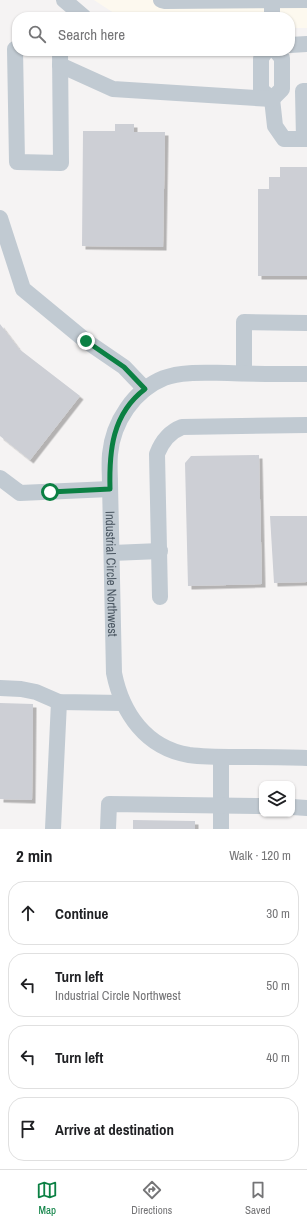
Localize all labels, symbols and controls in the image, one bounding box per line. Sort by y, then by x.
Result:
search box [12,12,295,56]
icon: search [26,23,48,45]
text: Search here [58,24,125,45]
route end [77,332,95,350]
route start [41,483,59,501]
street label: Industrial Circle Northwest [102,511,121,637]
map controls [259,781,295,817]
button: layers [259,781,295,817]
text: 2 min [16,844,52,867]
text: Walk · 120 m [229,847,291,864]
icon: ahead [17,902,39,924]
text: Continue [55,903,108,924]
text: 30 m [266,905,290,922]
text: Turn left [55,966,103,987]
icon: left [17,974,39,996]
text: 50 m [266,977,290,994]
text: Industrial Circle Northwest [55,987,181,1004]
icon: left [17,1046,39,1068]
text: Turn left [55,1047,103,1068]
text: 40 m [266,1049,290,1066]
icon: arrive [17,1118,39,1140]
text: Arrive at destination [55,1119,174,1140]
tab: Map [36,1179,58,1217]
tab: Directions [131,1179,172,1217]
tab: Saved [245,1179,271,1217]

